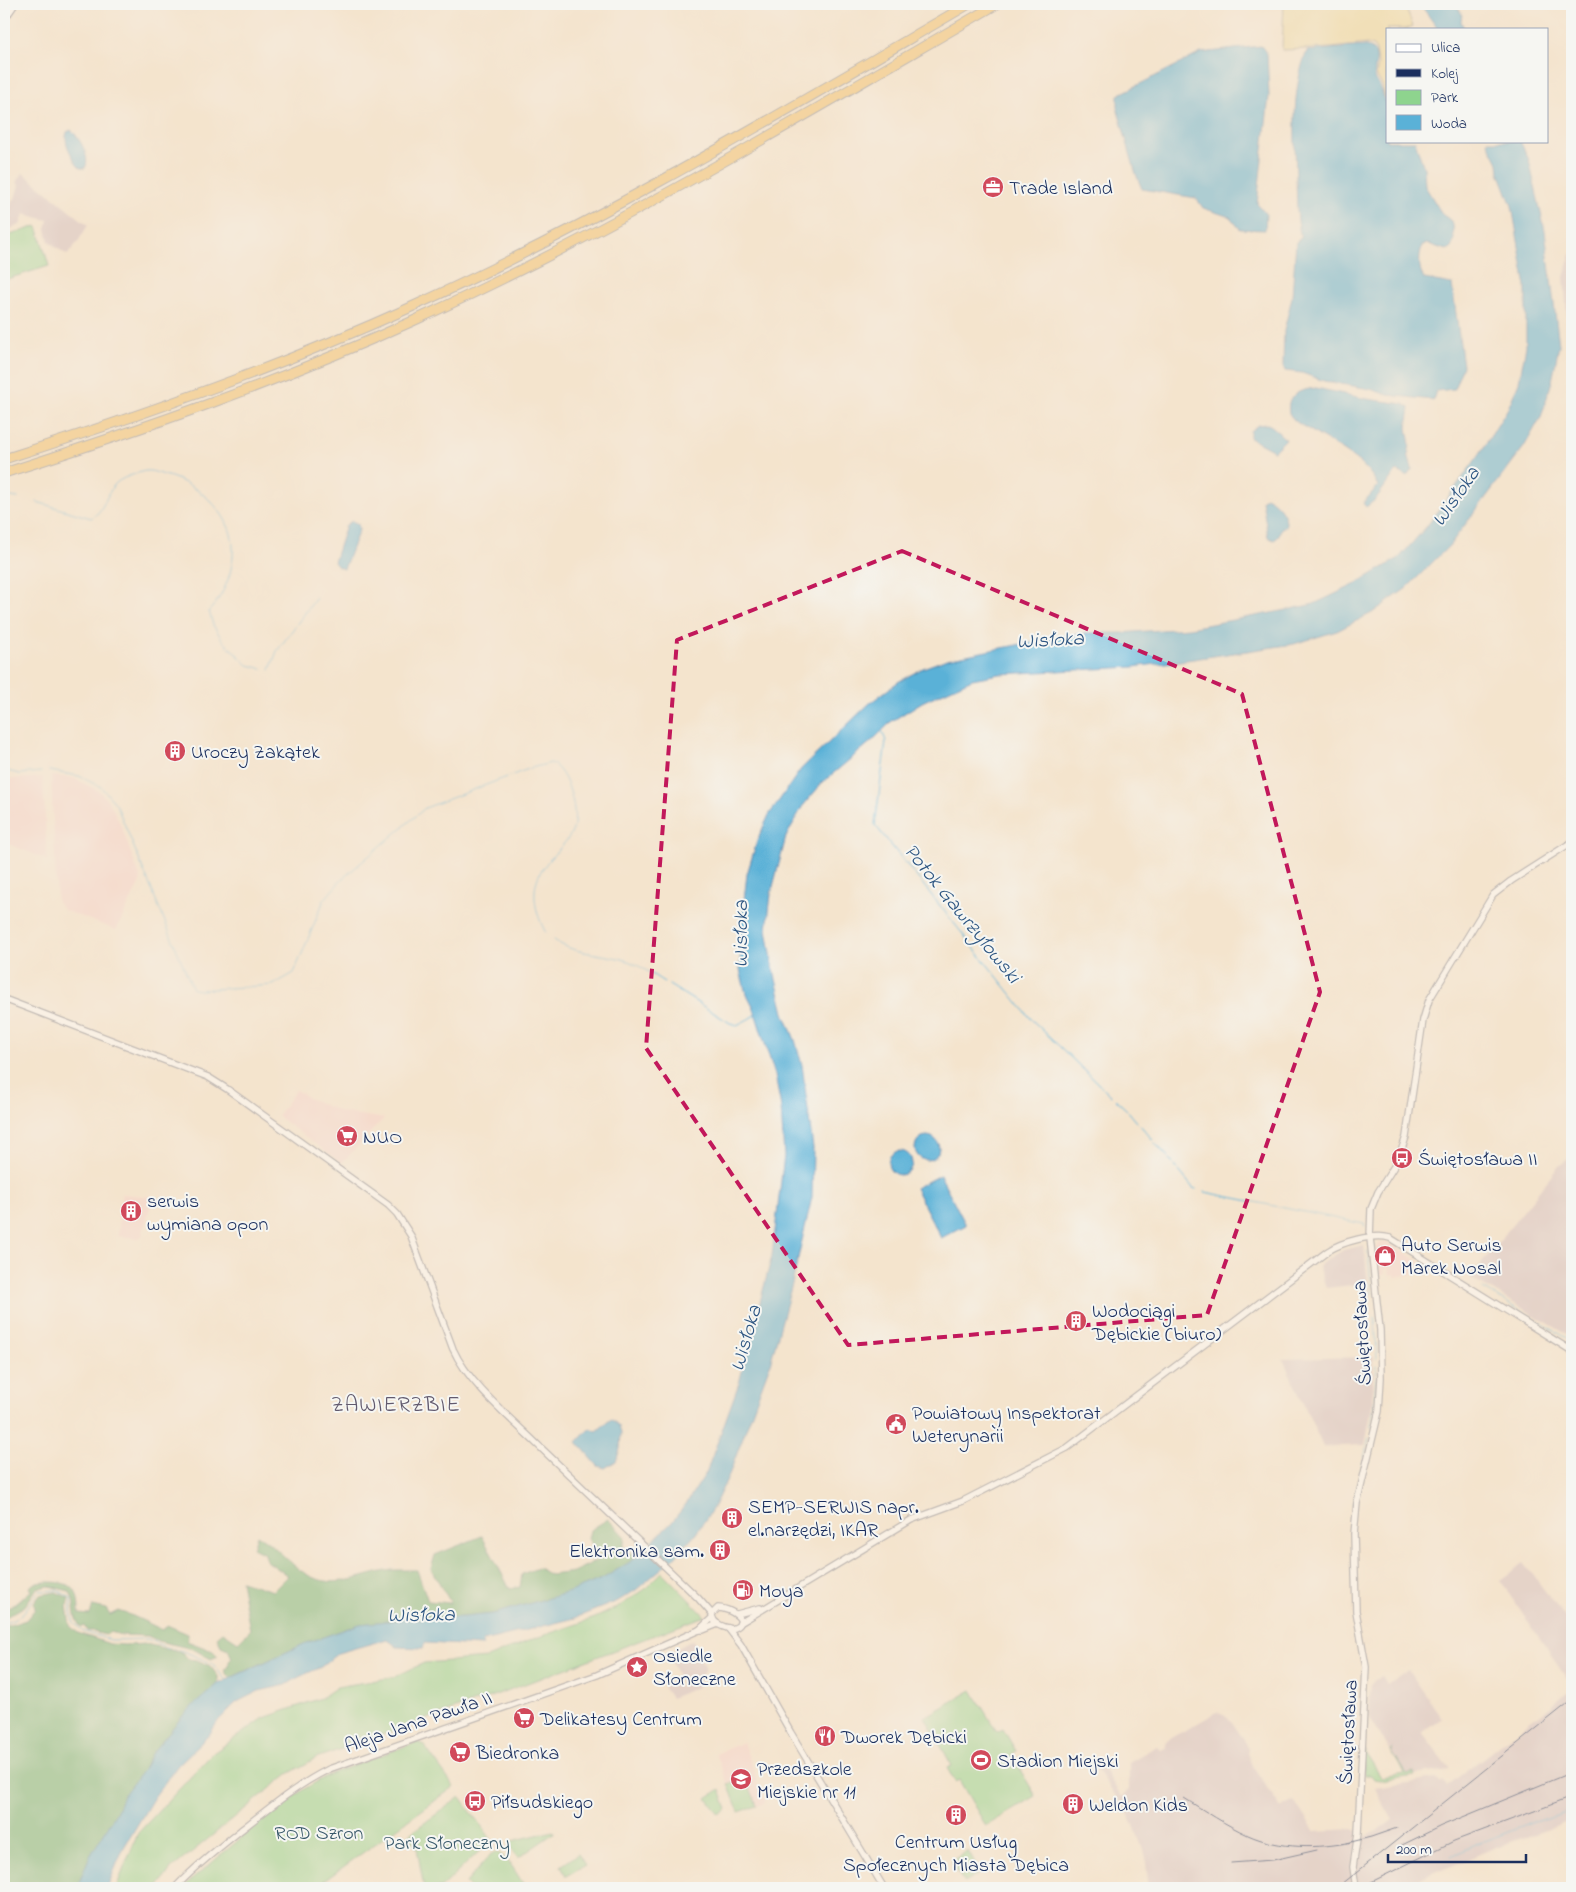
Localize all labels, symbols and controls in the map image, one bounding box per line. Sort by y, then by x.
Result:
legend [1386,28,1548,142]
text: Ulica [1431,37,1460,59]
text: Kolej [1431,63,1459,85]
text: Park [1431,87,1459,109]
text: Woda [1431,113,1467,135]
office icon: Trade Island [981,175,1005,199]
place label: Trade Island [1009,175,1113,204]
water label: Wisłoka [1425,460,1489,533]
water label: Wisłoka [1016,624,1085,658]
building icon: Uroczy Zakątek [163,739,187,763]
place label: Uroczy Zakątek [191,739,320,768]
water label: Potok Gawrzyłowski [896,838,1029,992]
water label: Wisłoka [727,900,757,968]
supermarket icon: NUO [335,1124,359,1148]
place label: NUO [363,1124,402,1153]
bus stop icon: Świętosława II [1390,1146,1414,1170]
place label: Świętosława II [1418,1146,1537,1175]
place label: serwis wymiana opon [147,1188,268,1240]
building icon: serwis wymiana opon [119,1199,143,1223]
place label: Auto Serwis Marek Nosal [1401,1232,1502,1284]
shop icon: Auto Serwis Marek Nosal [1373,1244,1397,1268]
street label: Świętosława [1346,1280,1381,1386]
place label: Wodociągi Dębickie (biuro) [1091,1298,1222,1350]
water label: Wisłoka [723,1301,771,1375]
building icon: Wodociągi Dębickie (biuro) [1064,1309,1088,1333]
district label: ZAWIERZBIE [331,1390,461,1422]
place label: Powiatowy Inspektorat Weterynarii [912,1400,1101,1452]
public building icon: Powiatowy Inspektorat Weterynarii [884,1412,908,1436]
place label: SEMP-SERWIS napr. el.narzędzi, IKAR [748,1494,919,1546]
building icon: SEMP-SERWIS napr. el.narzędzi, IKAR [720,1506,744,1530]
place label: Elektronika sam. [569,1538,704,1567]
building icon: Elektronika sam. [708,1538,732,1562]
fuel station icon: Moya [731,1578,755,1602]
place label: Moya [759,1578,803,1607]
water label: Wisłoka [387,1600,456,1632]
place label: Osiedle Słoneczne [653,1643,736,1695]
place icon: Osiedle Słoneczne [625,1655,649,1679]
street label: Świętosława [1332,1679,1367,1785]
street label: Aleja Jana Pawła II [341,1685,496,1762]
supermarket icon: Delikatesy Centrum [512,1706,536,1730]
place label: Delikatesy Centrum [539,1706,702,1735]
restaurant icon: Dworek Dębicki [813,1724,837,1748]
place label: Dworek Dębicki [840,1724,967,1753]
supermarket icon: Biedronka [448,1740,472,1764]
place label: Biedronka [475,1740,559,1769]
sports icon: Stadion Miejski [969,1748,993,1772]
place label: Stadion Miejski [997,1748,1119,1777]
place label: Przedszkole Miejskie nr 11 [757,1756,856,1808]
school or university icon: Przedszkole Miejskie nr 11 [729,1767,753,1791]
bus stop icon: Piłsudskiego [463,1789,487,1813]
place label: Piłsudskiego [491,1789,593,1819]
building icon: Weldon Kids [1061,1792,1085,1816]
place label: Weldon Kids [1089,1792,1188,1821]
building icon: Centrum Usług Społecznych Miasta Dębica [944,1803,968,1827]
park label: ROD Szron [275,1820,364,1849]
place label: Centrum Usług Społecznych Miasta Dębica [843,1829,1069,1881]
park label: Park Słoneczny [384,1830,510,1859]
scale bar [1388,1832,1526,1864]
text: 200 m [1396,1839,1432,1861]

